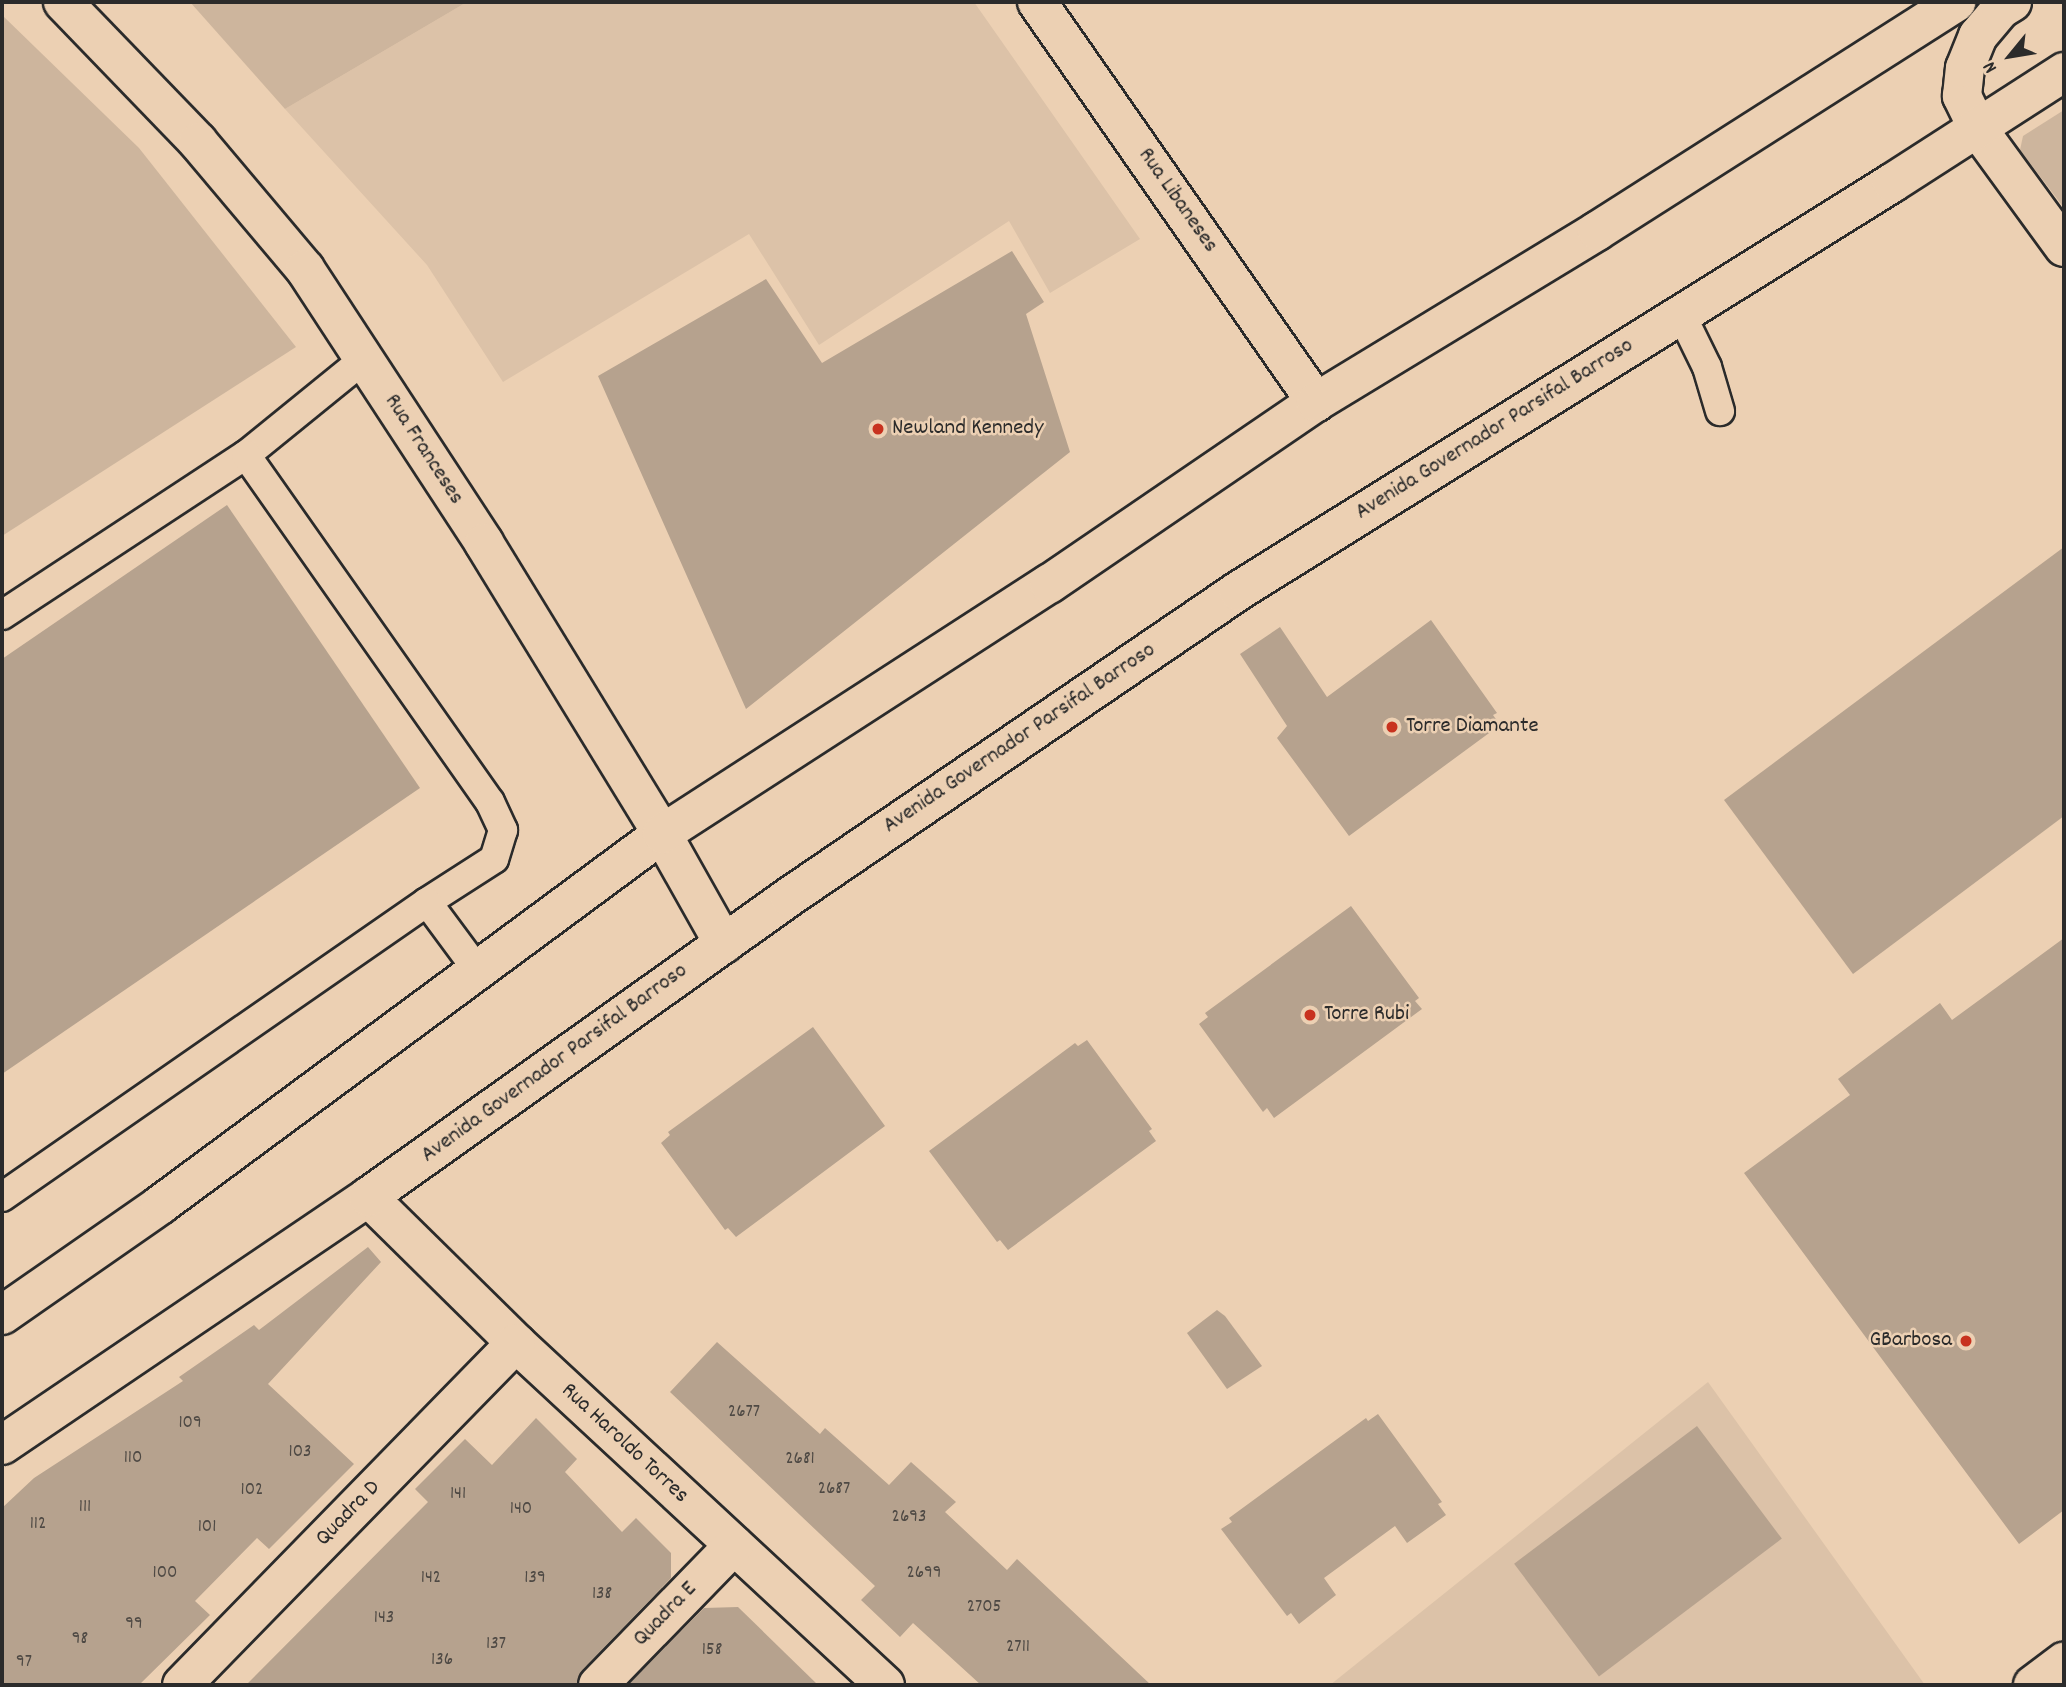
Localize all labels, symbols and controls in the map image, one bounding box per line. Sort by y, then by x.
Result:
north arrow [1975,21,2045,91]
text: N [1977,56,2005,78]
street label: Rua Libaneses [1131,143,1223,259]
street label: Avenida Governador Parsifal Barroso [1351,333,1639,527]
street label: Rua Franceses [377,390,469,510]
place label: Newland Kennedy [892,415,1043,443]
marker: Newland Kennedy [870,421,886,437]
street label: Avenida Governador Parsifal Barroso [879,637,1161,841]
place label: Torre Diamante [1406,713,1539,741]
marker: Torre Diamante [1384,719,1400,735]
street label: Avenida Governador Parsifal Barroso [416,958,694,1170]
place label: Torre Rubi [1324,1001,1409,1029]
marker: Torre Rubi [1302,1007,1318,1023]
place label: GBarbosa [1869,1327,1952,1355]
marker: GBarbosa [1958,1333,1974,1349]
street label: Rua Haroldo Torres [554,1378,694,1510]
house number: 2677 [728,1402,760,1424]
house number: 109 [178,1413,202,1435]
house number: 103 [289,1442,311,1464]
house number: 110 [124,1448,142,1470]
house number: 2681 [785,1449,815,1471]
street label: Quadra D [311,1475,387,1553]
house number: 2687 [818,1479,850,1501]
house number: 102 [241,1480,263,1502]
house number: 141 [450,1484,466,1506]
house number: 111 [79,1497,91,1519]
house number: 140 [510,1499,532,1521]
house number: 2693 [892,1507,926,1529]
house number: 112 [30,1514,46,1536]
house number: 101 [198,1517,216,1539]
house number: 100 [153,1563,177,1585]
house number: 2699 [906,1563,942,1585]
house number: 142 [421,1568,441,1590]
house number: 139 [524,1568,546,1590]
street label: Quadra E [628,1577,704,1653]
house number: 138 [592,1584,612,1606]
house number: 2705 [967,1597,1001,1619]
house number: 143 [374,1608,394,1630]
house number: 99 [125,1614,143,1636]
house number: 98 [72,1629,88,1651]
house number: 137 [486,1634,506,1656]
house number: 2711 [1006,1637,1030,1659]
house number: 158 [702,1640,722,1662]
house number: 136 [431,1650,453,1672]
house number: 97 [16,1652,32,1674]

